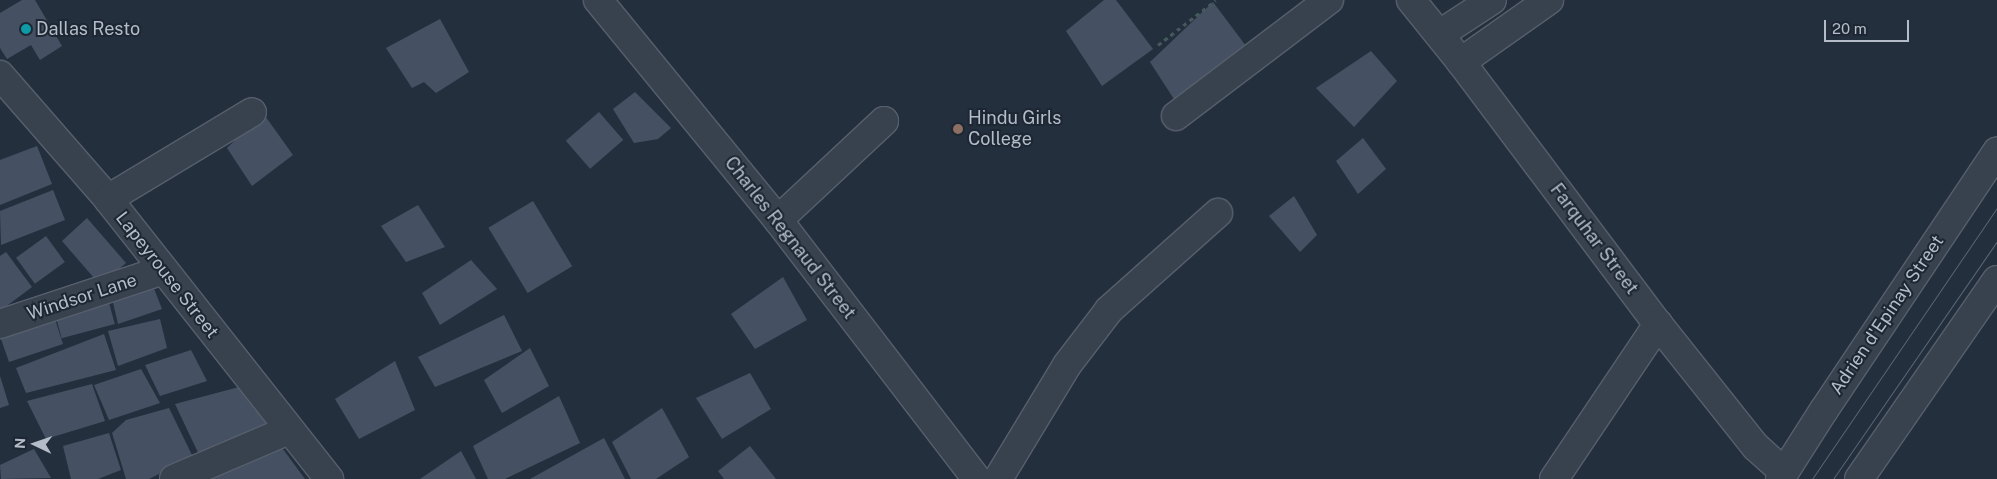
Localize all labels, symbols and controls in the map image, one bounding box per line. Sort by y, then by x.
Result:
scale bar [1827,10,1912,42]
place label: Dallas Resto [36,18,140,40]
text: 20 m [1832,20,1867,37]
marker: Dallas Resto [20,23,32,35]
place label: Hindu Girls College [968,108,1061,150]
marker: Hindu Girls College [952,123,964,135]
street label: Charles Regnaud Street [720,153,860,323]
street label: Farquhar Street [1545,179,1643,299]
street label: Lapeyrouse Street [111,208,223,342]
street label: Adrien d'Epinay Street [1826,231,1948,399]
street label: Windsor Lane [24,269,140,325]
north arrow [10,419,60,469]
text: N [12,437,28,449]

